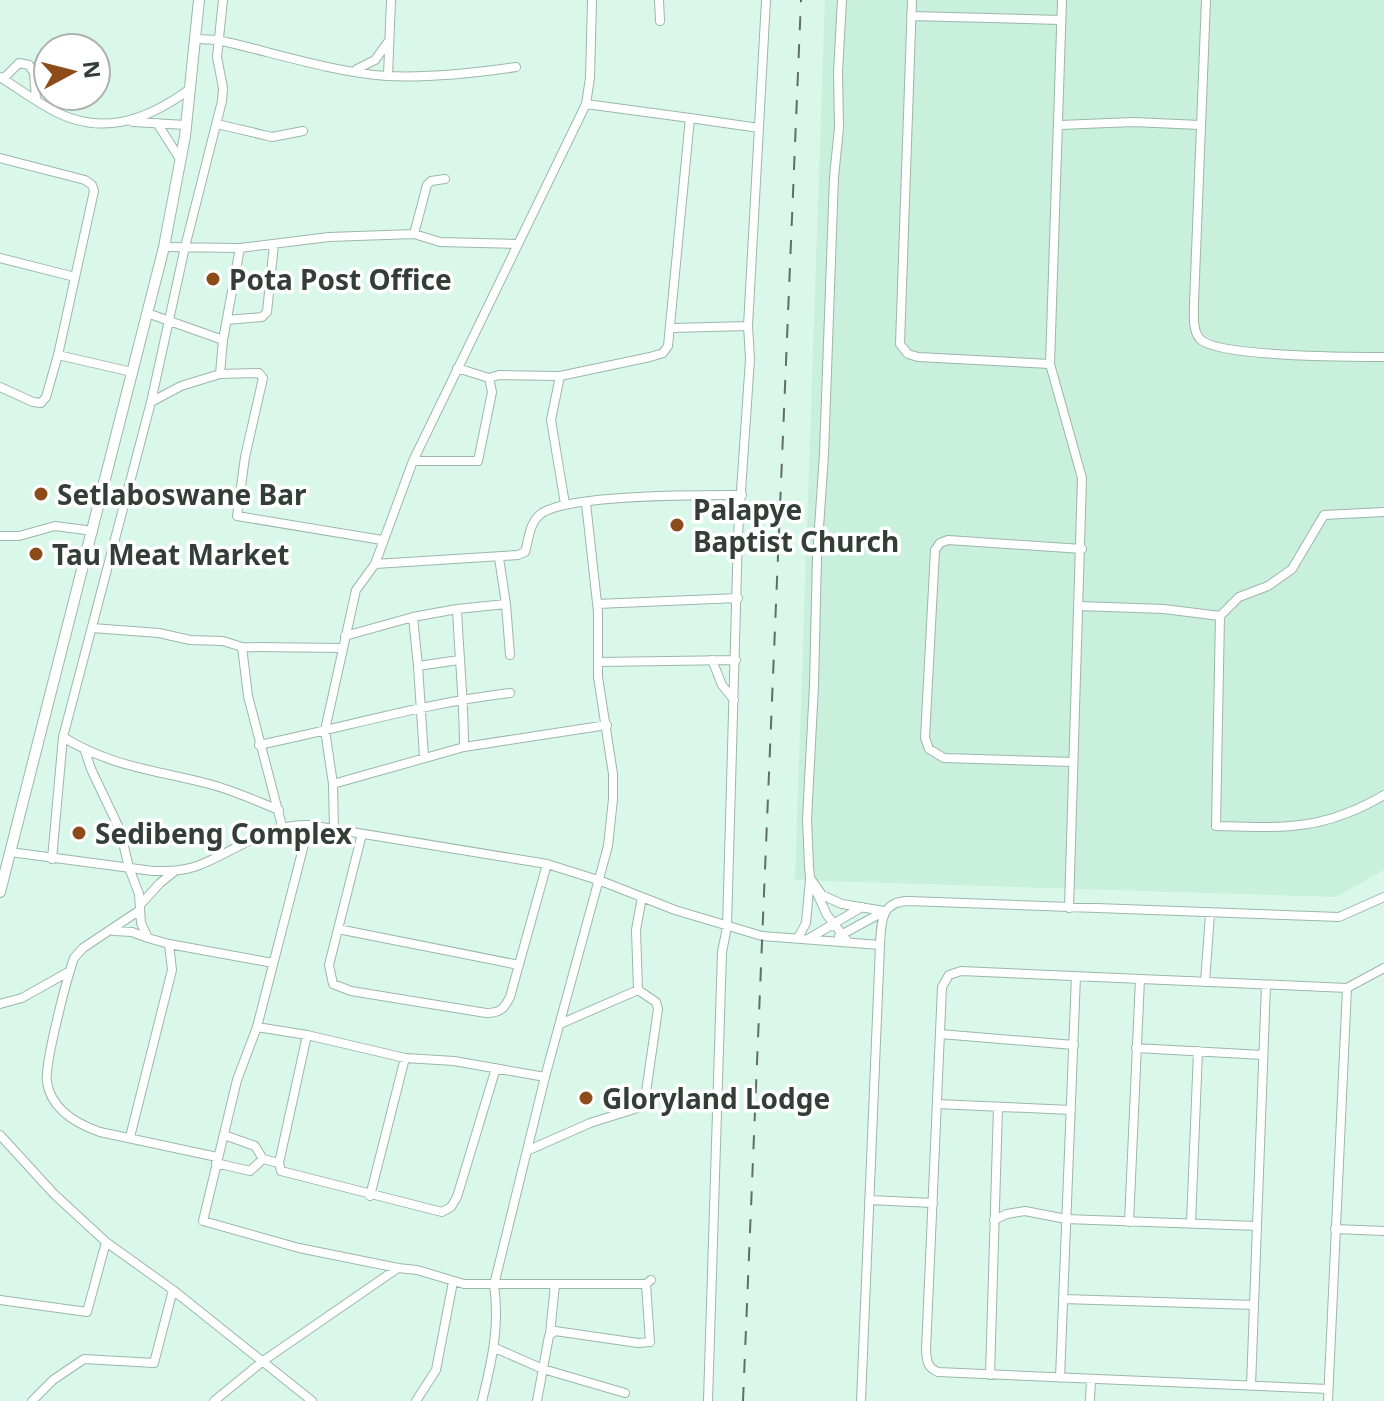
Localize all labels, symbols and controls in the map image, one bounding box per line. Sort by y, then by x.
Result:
north arrow [32,32,112,112]
text: N [77,59,109,80]
place label: Pota Post Office [229,260,452,298]
marker: Pota Post Office [204,270,222,288]
place label: Setlaboswane Bar [57,475,307,513]
marker: Setlaboswane Bar [32,485,50,503]
place label: Palapye Baptist Church [693,490,899,560]
marker: Palapye Baptist Church [668,516,686,534]
place label: Tau Meat Market [52,535,289,573]
marker: Tau Meat Market [27,545,45,563]
place label: Sedibeng Complex [95,814,353,852]
marker: Sedibeng Complex [70,824,88,842]
place label: Gloryland Lodge [602,1079,830,1117]
marker: Gloryland Lodge [577,1089,595,1107]

